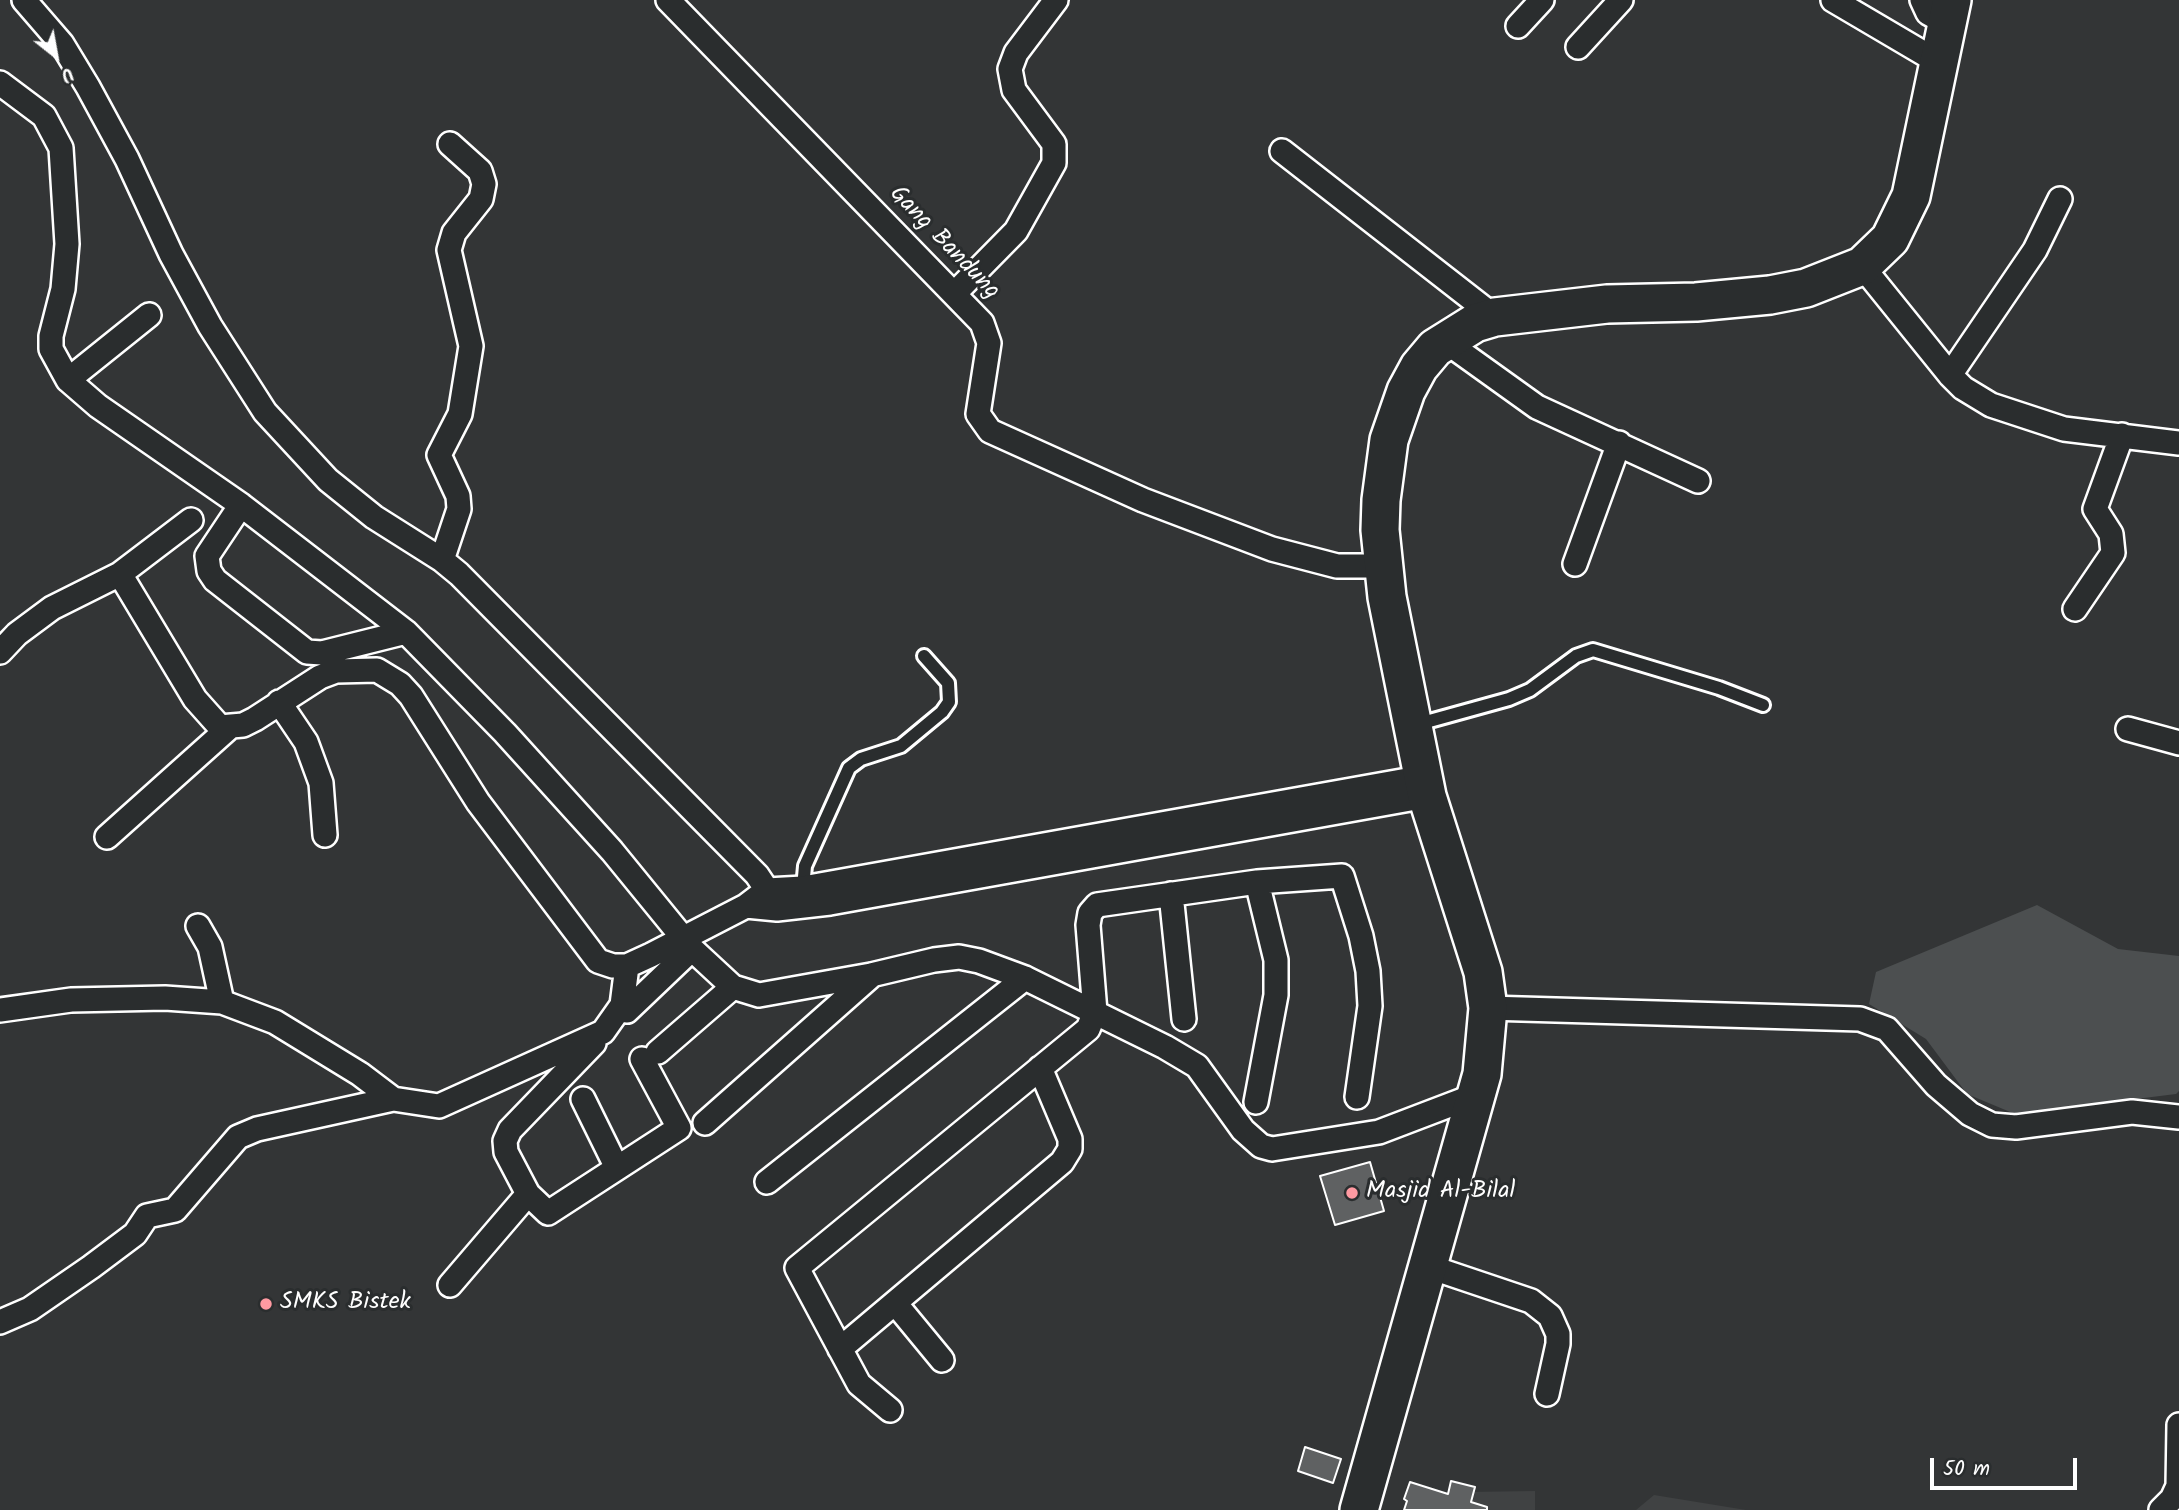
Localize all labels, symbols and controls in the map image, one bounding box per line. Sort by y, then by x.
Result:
north arrow [21,21,91,91]
text: U [54,58,79,90]
street label: Gang Bandung [882,181,1004,307]
place label: Masjid Al-Bilal [1366,1179,1515,1207]
marker: Masjid Al-Bilal [1344,1185,1360,1201]
place label: SMKS Bistek [280,1290,411,1318]
marker: SMKS Bistek [258,1296,274,1312]
scale bar [1934,1444,2081,1488]
text: 50 m [1943,1453,1990,1486]

